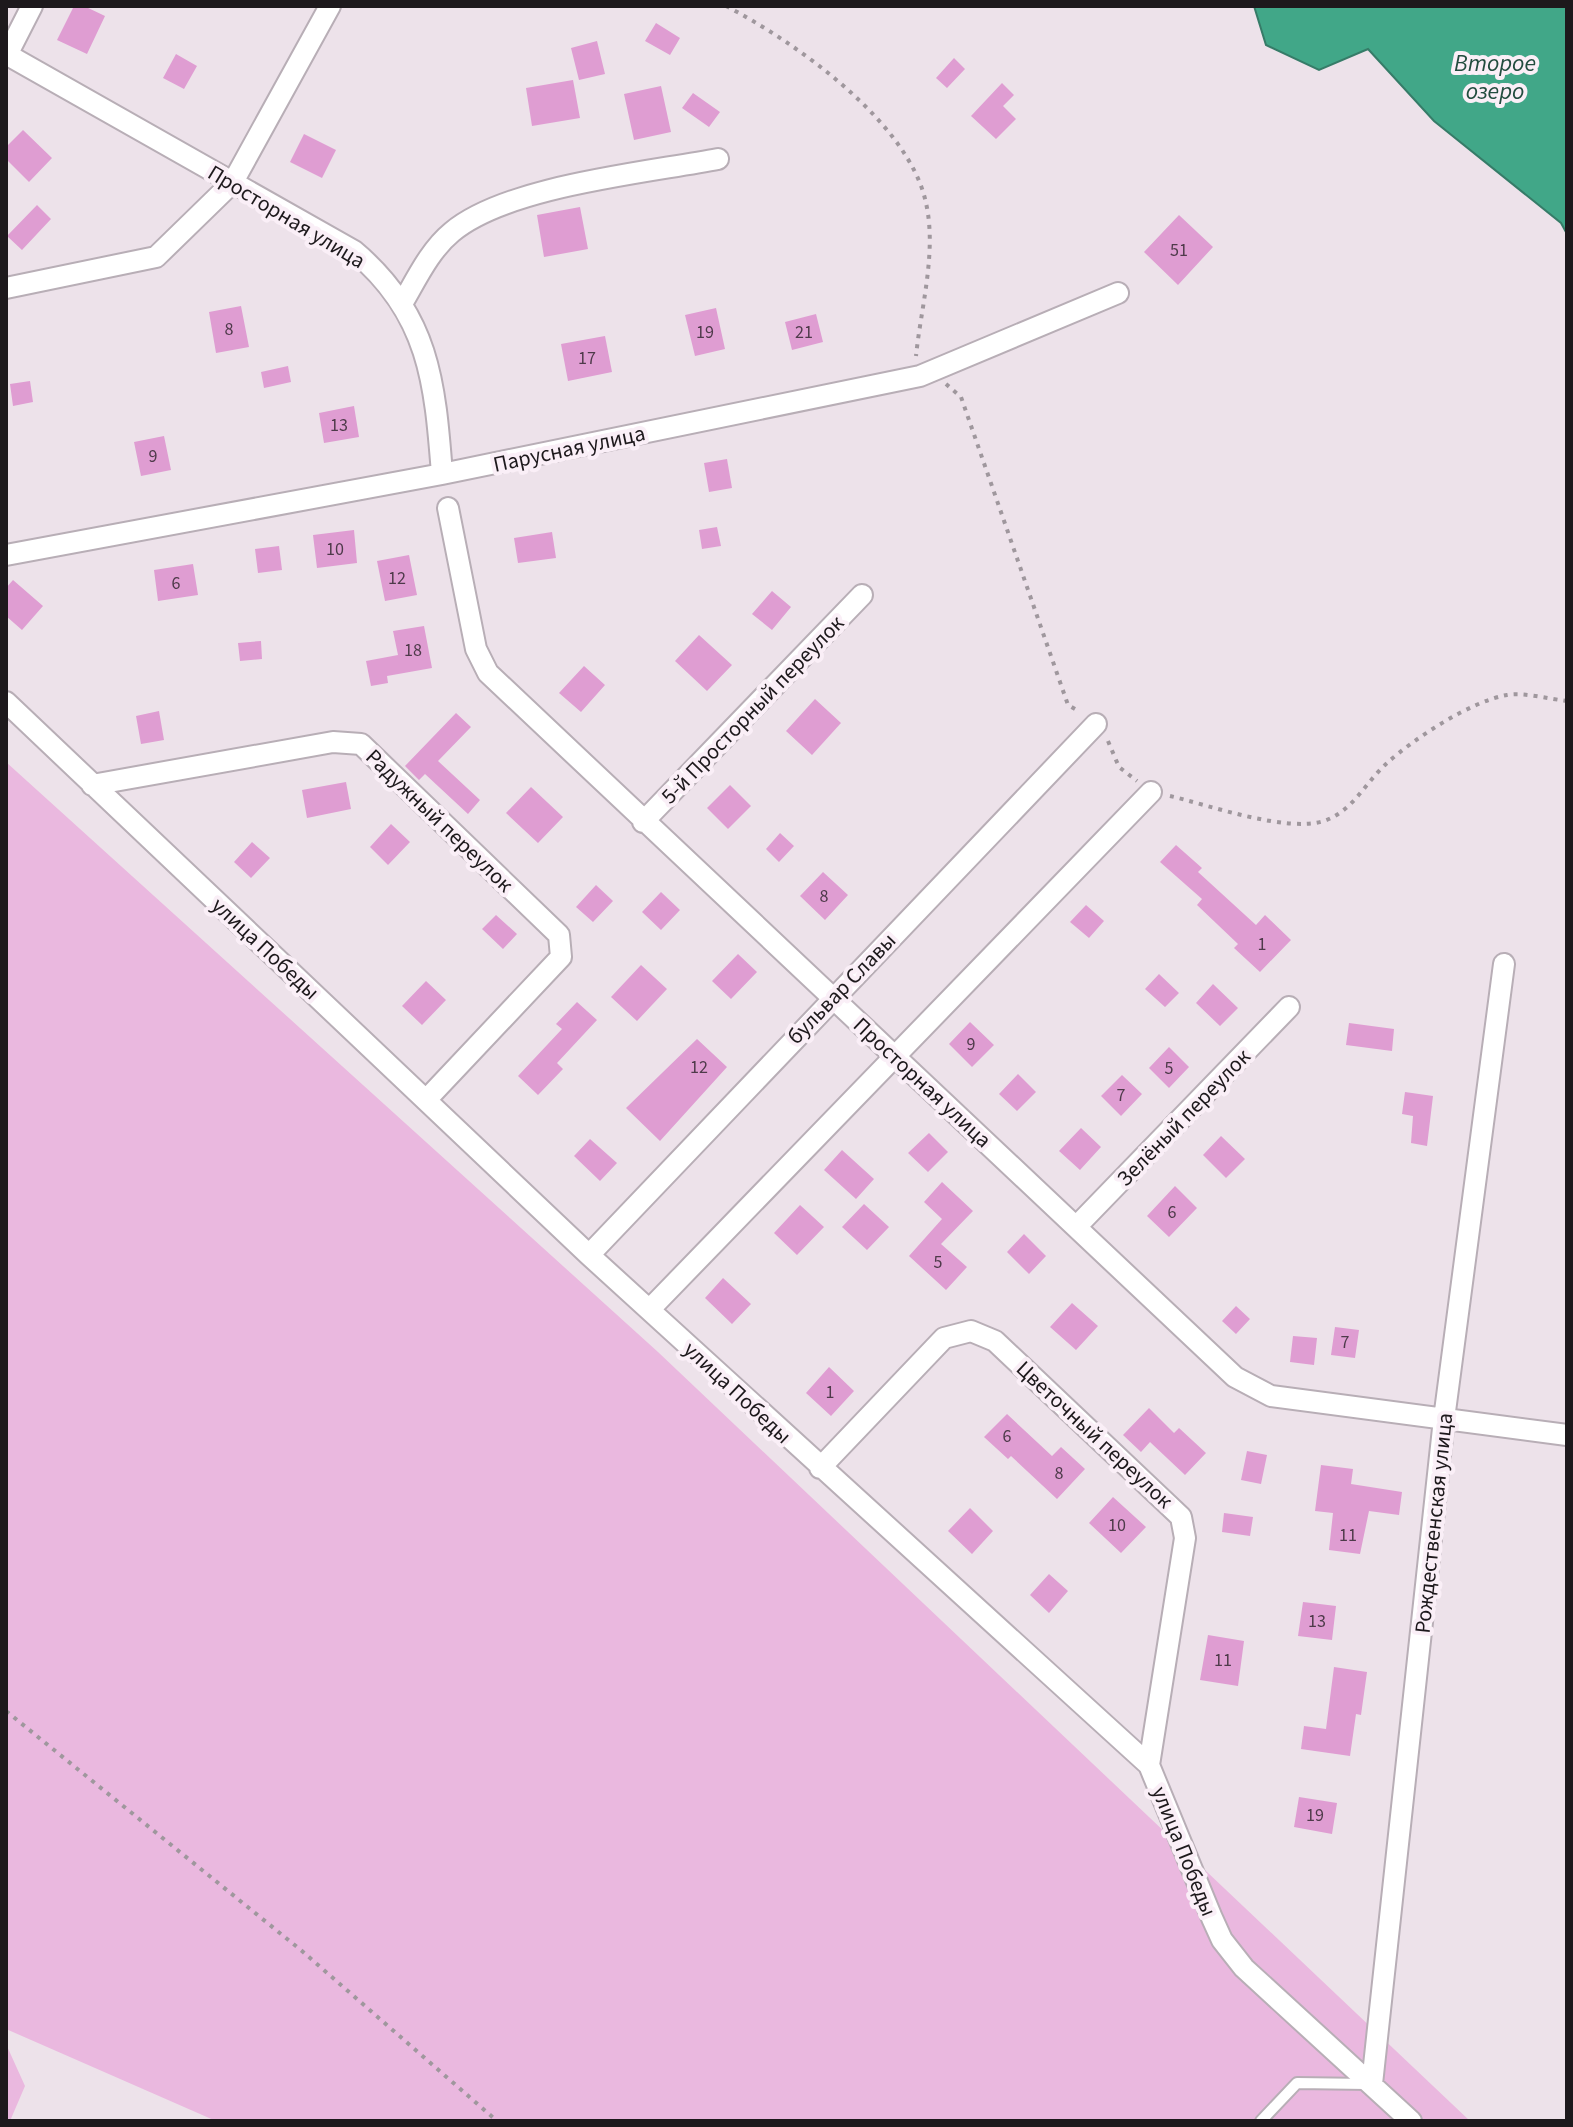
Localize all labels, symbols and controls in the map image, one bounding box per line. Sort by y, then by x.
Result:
water label: Второе озеро [1454,46,1536,109]
street label: Просторная улица [202,157,371,277]
house number: 51 [1170,238,1188,263]
house number: 8 [225,317,234,342]
house number: 19 [696,320,714,345]
house number: 21 [795,320,813,345]
house number: 17 [578,346,596,371]
house number: 13 [330,413,348,438]
street label: Парусная улица [490,417,648,481]
house number: 9 [149,444,158,469]
house number: 10 [326,537,344,562]
house number: 12 [388,566,406,591]
house number: 6 [172,571,181,596]
street label: 5-й Просторный переулок [654,608,852,811]
house number: 18 [404,638,422,663]
street label: Радужный переулок [358,742,520,900]
house number: 8 [820,884,829,909]
street label: улица Победы [204,890,327,1007]
street label: бульвар Славы [780,926,903,1052]
house number: 1 [1258,932,1266,957]
street label: Просторная улица [846,1010,999,1155]
house number: 9 [967,1032,976,1057]
street label: Зелёный переулок [1109,1042,1258,1194]
house number: 12 [690,1055,708,1080]
house number: 5 [1165,1056,1174,1081]
house number: 7 [1117,1083,1126,1108]
house number: 6 [1168,1200,1177,1225]
house number: 5 [934,1250,943,1275]
house number: 7 [1341,1330,1350,1355]
street label: улица Победы [676,1334,799,1451]
street label: Цветочный переулок [1009,1353,1180,1516]
house number: 1 [826,1380,834,1405]
street label: Рождественская улица [1407,1411,1461,1635]
house number: 6 [1003,1424,1012,1449]
house number: 8 [1055,1461,1064,1486]
house number: 10 [1108,1513,1126,1538]
house number: 11 [1339,1523,1357,1548]
house number: 13 [1308,1609,1326,1634]
house number: 11 [1214,1648,1232,1673]
street label: улица Победы [1143,1782,1225,1921]
house number: 19 [1306,1803,1324,1828]

